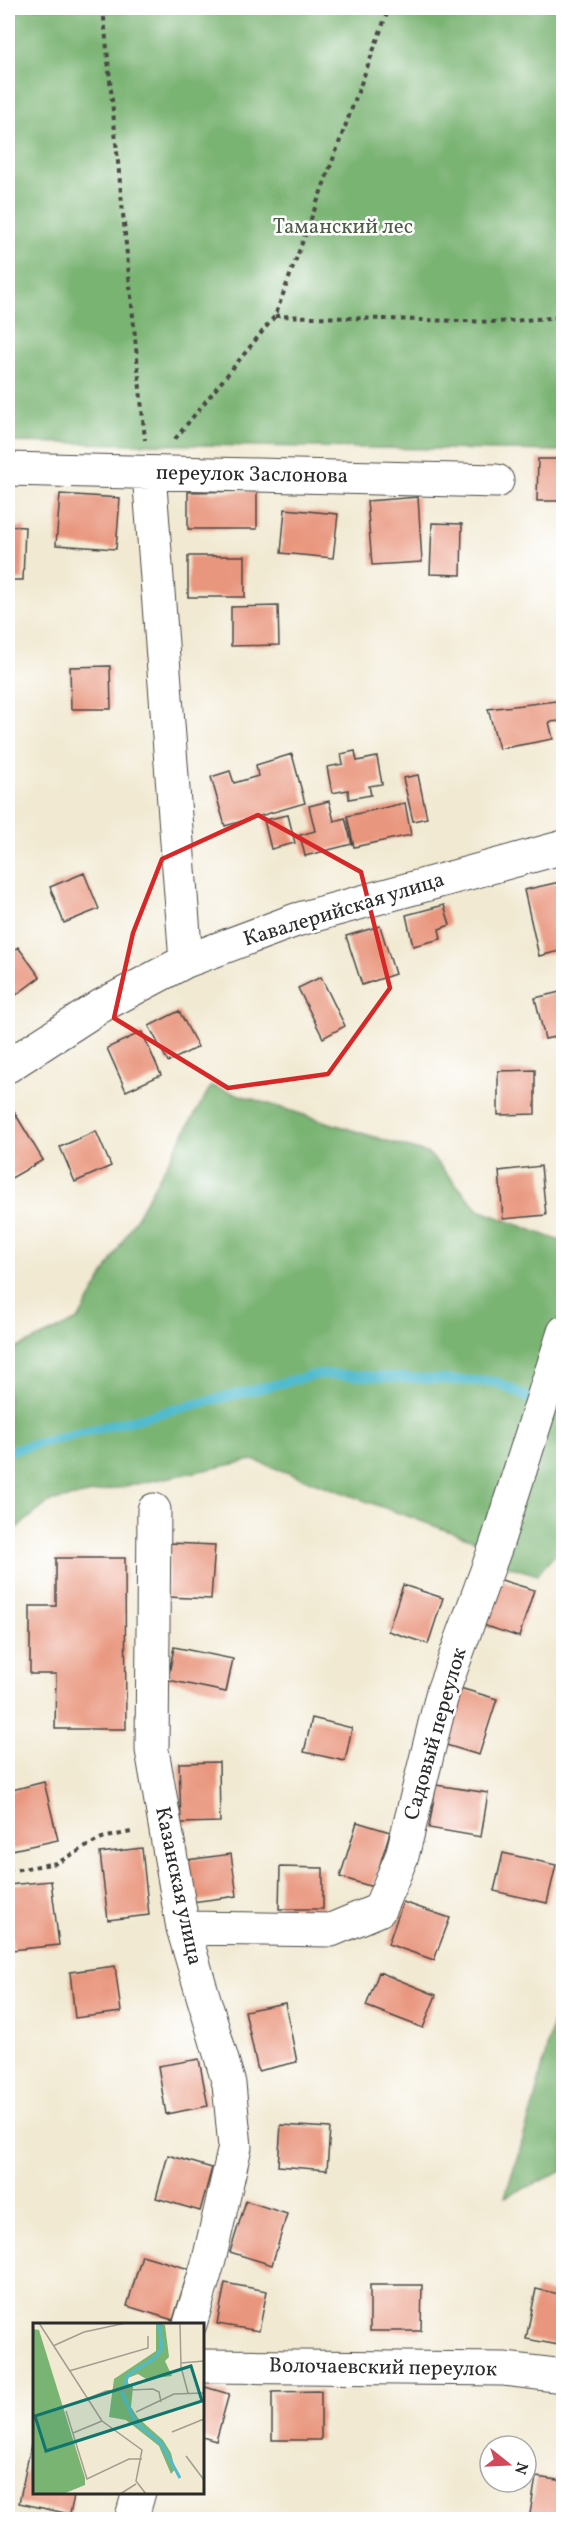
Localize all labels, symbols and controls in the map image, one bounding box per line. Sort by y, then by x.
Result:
park label: Таманский лес [273,213,413,242]
street label: переулок Заслонова [156,459,348,491]
street label: Кавалерийская улица [240,866,448,954]
street label: Садовый переулок [397,1644,475,1824]
street label: Казанская улица [147,1804,209,1968]
inset map [33,2323,204,2494]
street label: Волочаевский переулок [269,2352,497,2384]
north arrow [478,2434,538,2494]
text: N [508,2459,533,2477]

